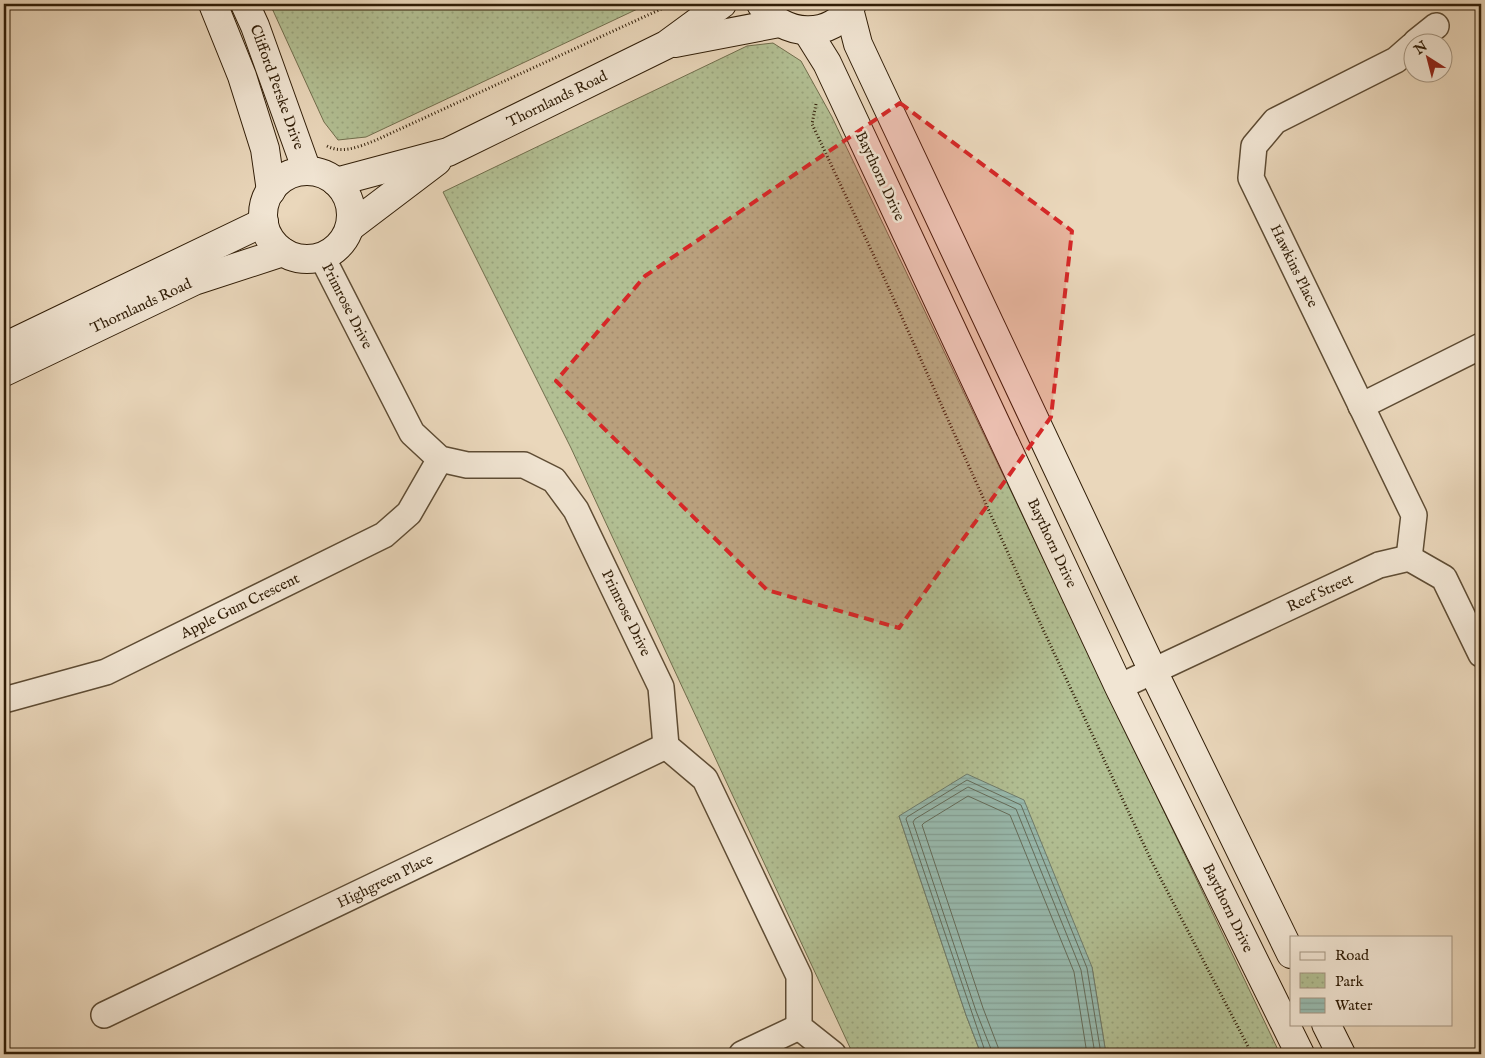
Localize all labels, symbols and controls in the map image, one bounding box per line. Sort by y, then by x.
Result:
street label: Clifford Perske Drive [246,22,308,152]
north arrow [1402,32,1452,82]
text: N [1410,37,1431,60]
street label: Thornlands Road [504,66,611,132]
street label: Baythorn Drive [851,128,909,224]
street label: Hawkins Place [1266,221,1322,311]
street label: Primrose Drive [317,260,377,352]
street label: Thornlands Road [87,274,196,338]
street label: Baythorn Drive [1023,495,1081,591]
street label: Primrose Drive [597,567,655,659]
street label: Apple Gum Crescent [177,569,303,643]
street label: Reef Street [1284,569,1356,617]
street label: Highgreen Place [334,850,436,912]
street label: Baythorn Drive [1198,860,1258,956]
legend [1290,936,1452,1026]
text: Road [1335,946,1370,965]
text: Park [1335,972,1365,991]
text: Water [1335,996,1373,1015]

